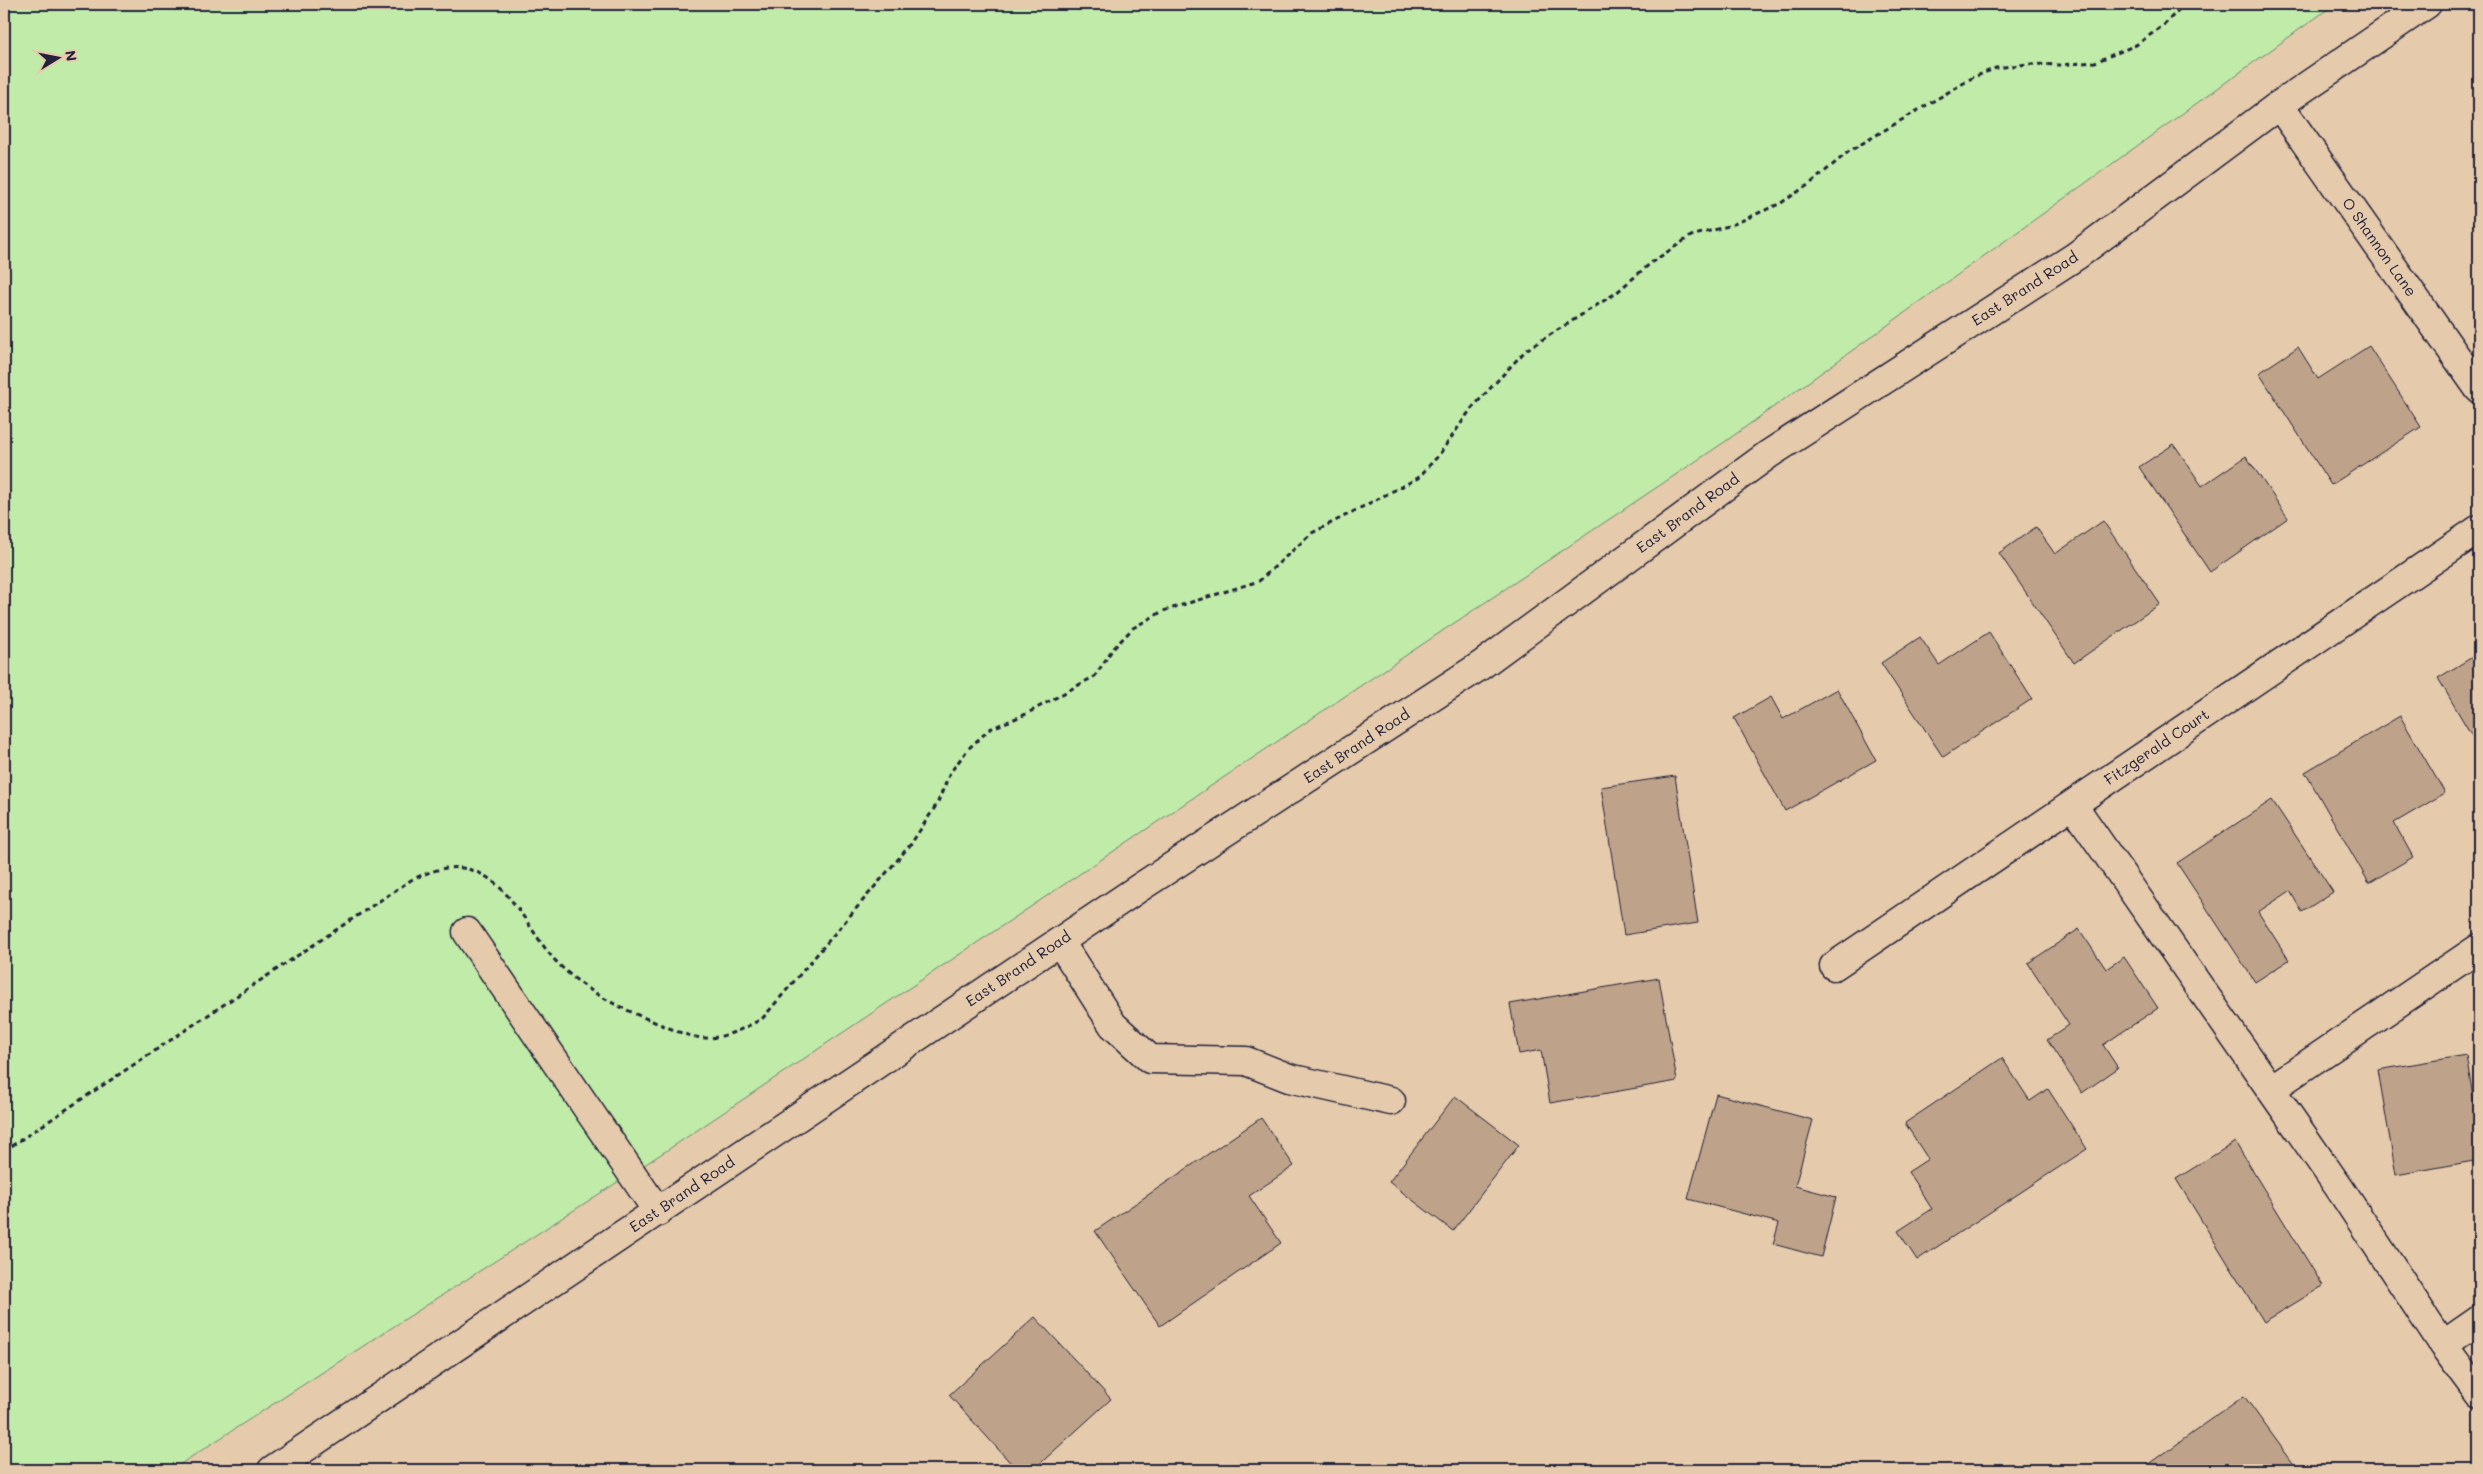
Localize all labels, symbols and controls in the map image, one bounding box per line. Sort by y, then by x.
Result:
north arrow [32,32,82,82]
text: N [61,49,82,63]
street label: O Shannon Lane [2338,193,2422,300]
street label: East Brand Road [1967,246,2081,330]
street label: East Brand Road [1632,468,1743,557]
street label: East Brand Road [1299,704,1413,787]
street label: Fitzgerald Court [2100,704,2213,789]
street label: East Brand Road [961,926,1074,1011]
street label: East Brand Road [625,1151,738,1236]

